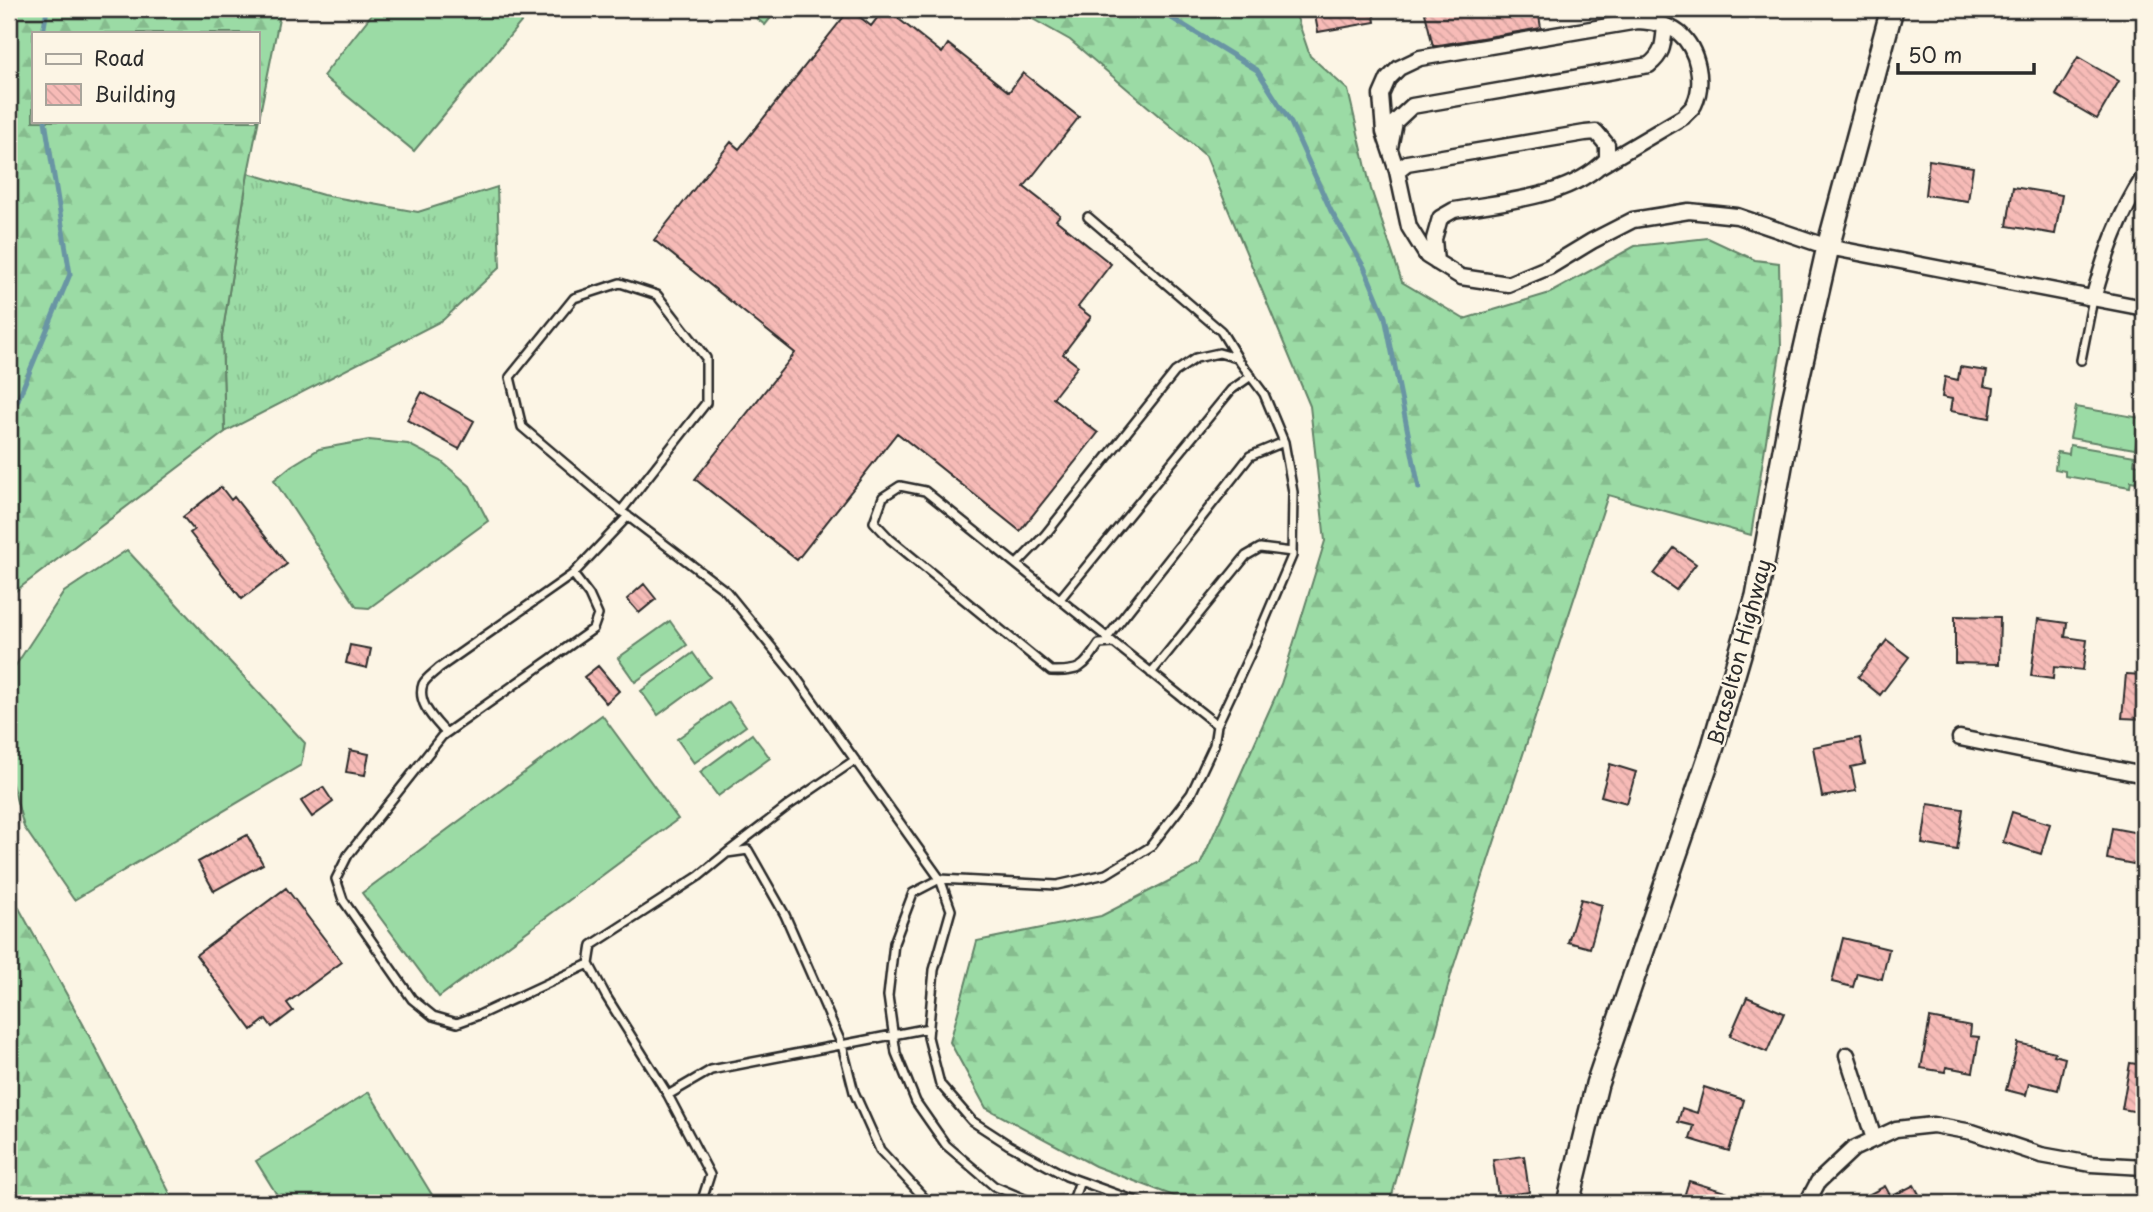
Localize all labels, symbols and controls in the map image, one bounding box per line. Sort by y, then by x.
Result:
legend [32,32,259,122]
scale bar [1898,32,2034,76]
text: 50 m [1908,38,1962,70]
text: Road [94,41,145,73]
text: Building [94,77,176,109]
street label: Braselton Highway [1698,555,1778,749]

